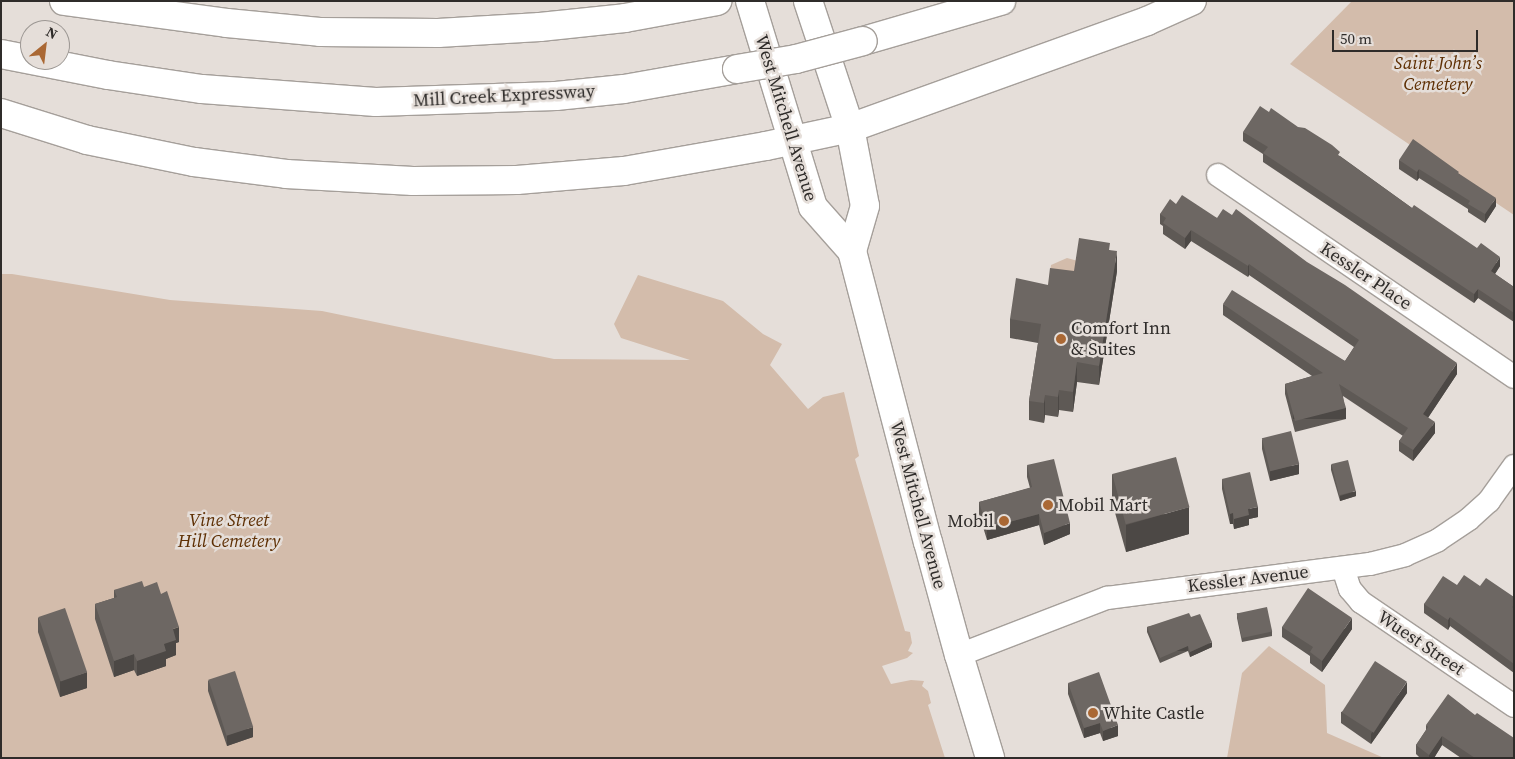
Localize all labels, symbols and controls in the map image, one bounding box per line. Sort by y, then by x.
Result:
north arrow [20,20,70,70]
scale bar [1335,20,1481,52]
text: N [42,22,61,44]
text: 50 m [1340,28,1372,49]
street label: West Mitchell Avenue [750,32,822,204]
park label: Saint John’s Cemetery [1394,53,1482,96]
street label: Mill Creek Expressway [413,80,595,112]
street label: Kessler Place [1316,238,1416,314]
place label: Comfort Inn & Suites [1071,318,1171,360]
marker: Comfort Inn & Suites [1055,333,1067,345]
street label: West Mitchell Avenue [885,419,951,591]
place label: Mobil Mart [1058,494,1148,516]
marker: Mobil Mart [1042,499,1054,511]
park label: Vine Street Hill Cemetery [178,510,280,552]
place label: Mobil [947,510,994,532]
marker: Mobil [998,515,1010,527]
street label: Kessler Avenue [1186,561,1310,597]
street label: Wuest Street [1373,606,1469,680]
place label: White Castle [1103,702,1204,724]
marker: White Castle [1087,707,1099,719]

